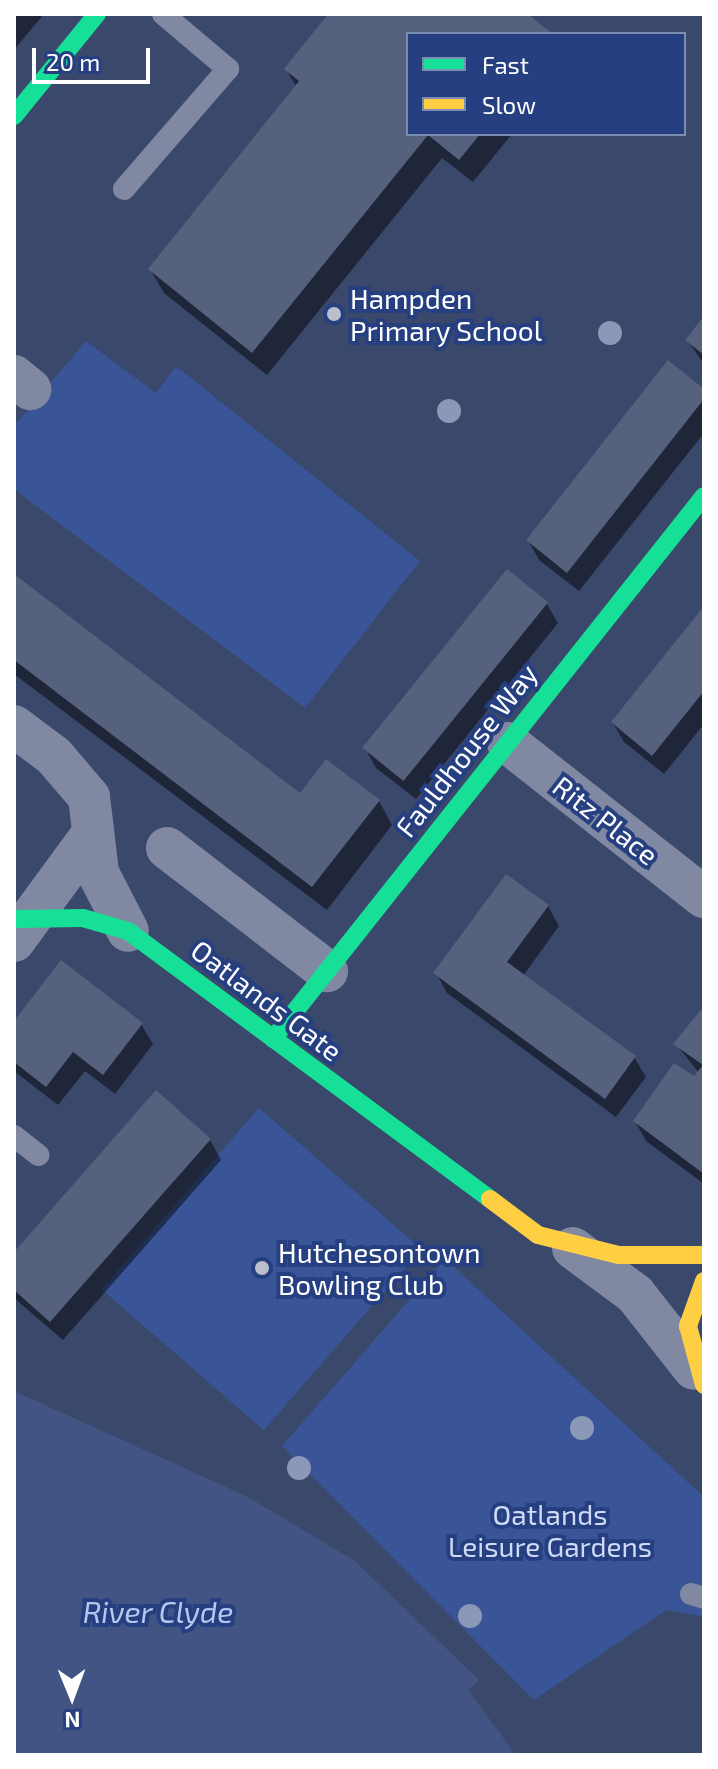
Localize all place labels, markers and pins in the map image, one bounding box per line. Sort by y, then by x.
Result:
place label: Hampden Primary School [350,281,543,347]
marker: Hampden Primary School [325,305,343,323]
place label: Hutchesontown Bowling Club [278,1235,481,1301]
marker: Hutchesontown Bowling Club [253,1259,271,1277]

